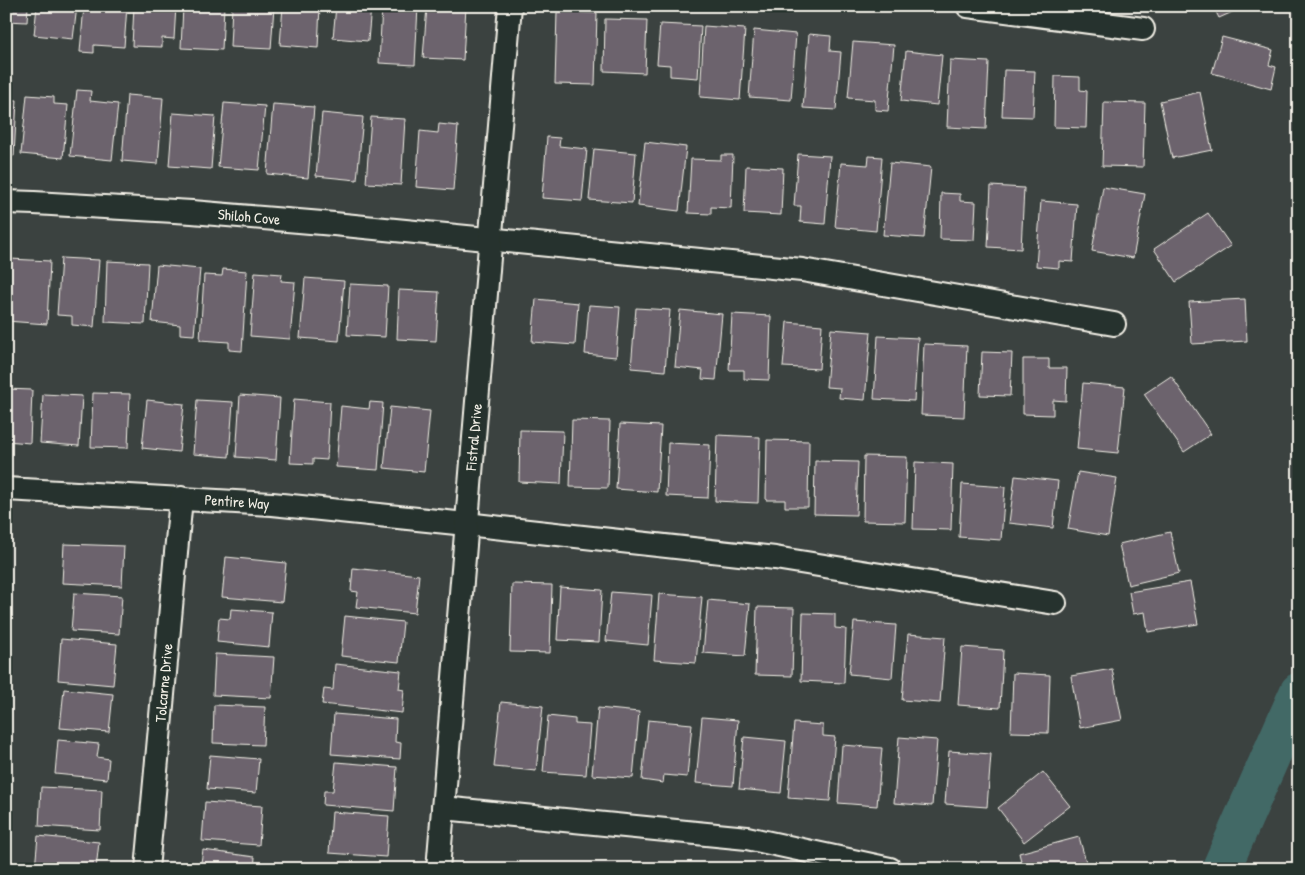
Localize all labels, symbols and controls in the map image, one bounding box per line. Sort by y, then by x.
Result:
street label: Shiloh Cove [217,203,281,230]
street label: Fistral Drive [460,403,487,472]
street label: Pentire Way [204,489,270,514]
street label: Tolcarne Drive [150,643,177,723]

